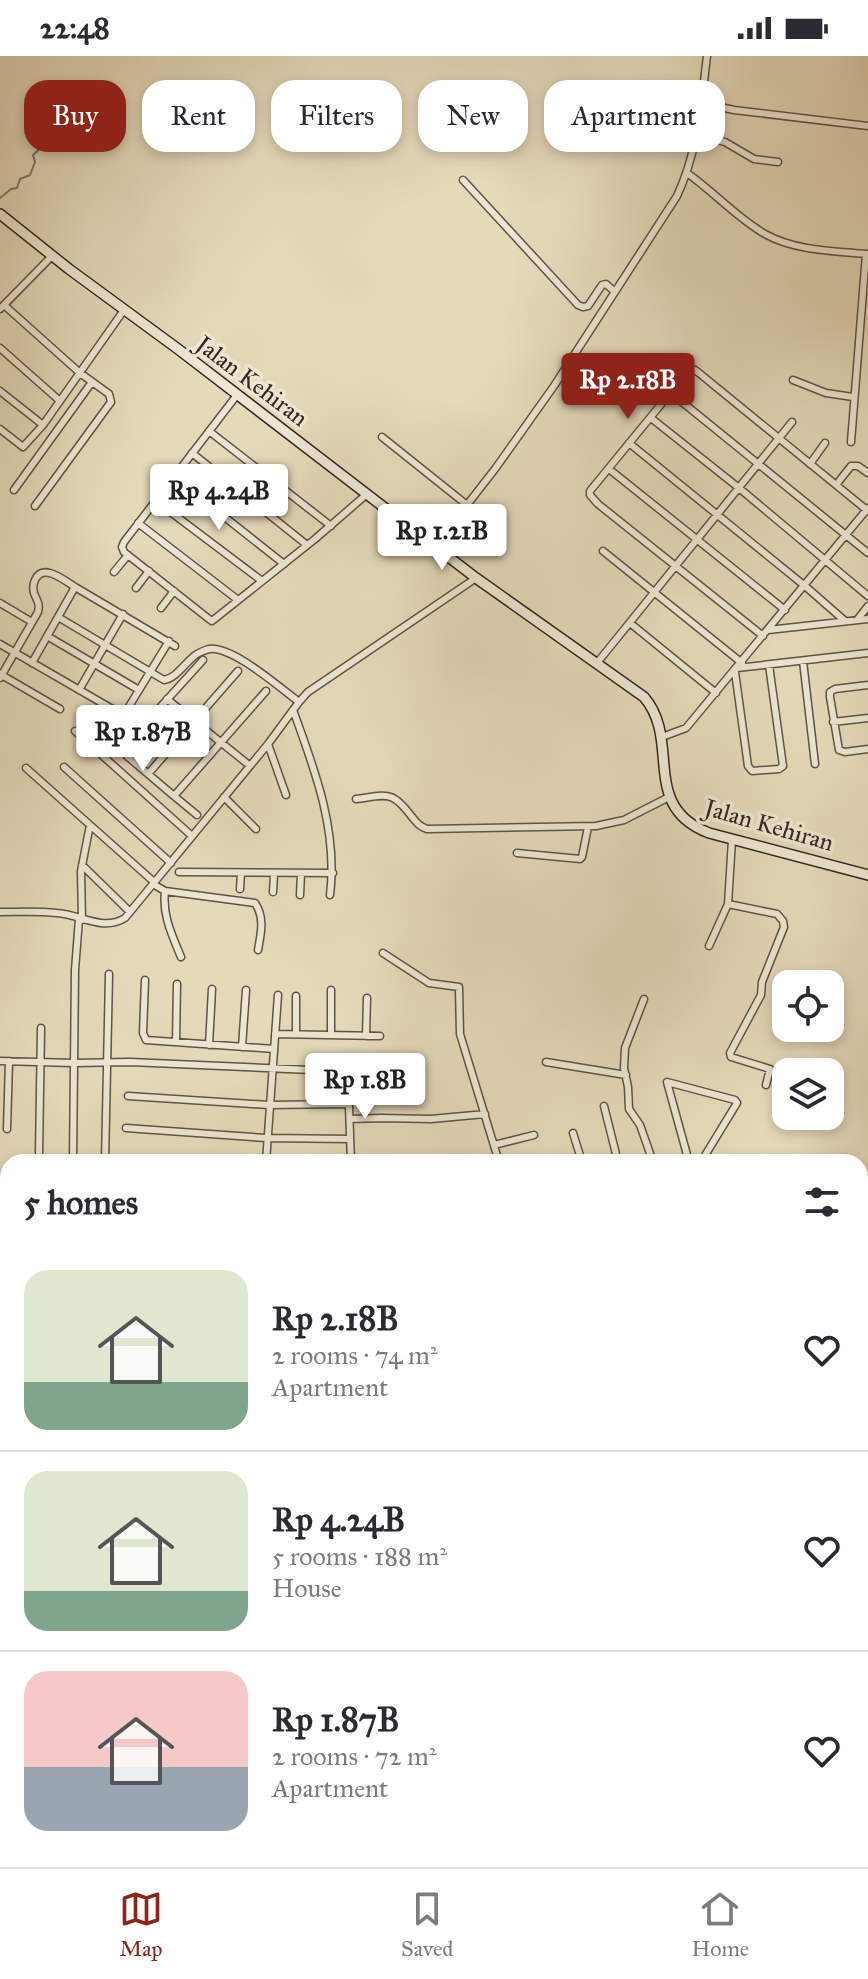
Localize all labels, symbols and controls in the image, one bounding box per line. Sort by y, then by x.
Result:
text: 22:48 [40,10,110,46]
chip: Buy [24,80,126,152]
chip: Rent [142,80,255,152]
chip: Filters [271,80,402,152]
chip: New [418,80,528,152]
chip: Apartment [544,80,725,152]
street label: Jalan Kehiran [188,327,314,433]
pin: Rp 2.18B [545,353,711,421]
text: Rp 2.18B [580,363,676,395]
pin: Rp 4.24B [136,464,302,532]
text: Rp 4.24B [168,474,270,506]
pin: Rp 1.21B [359,504,525,572]
text: Rp 1.21B [396,514,488,546]
pin: Rp 1.87B [60,705,226,773]
text: Rp 1.87B [94,715,192,747]
street label: Jalan Kehiran [698,791,837,858]
map controls [772,970,844,1130]
button: locate [772,970,844,1042]
pin: Rp 1.8B [291,1053,439,1121]
button: layers [772,1058,844,1130]
text: Rp 1.8B [323,1063,407,1095]
icon: filters [800,1180,844,1224]
text: 5 homes [24,1182,138,1223]
text: Rp 2.18B [272,1298,399,1339]
icon: home [88,1302,184,1398]
icon: heart [800,1328,844,1372]
text: 2 rooms · 74 m² [272,1339,438,1371]
text: Apartment [272,1371,388,1403]
text: Rp 4.24B [272,1499,405,1540]
icon: home [88,1503,184,1599]
icon: heart [800,1529,844,1573]
text: 5 rooms · 188 m² [272,1540,447,1572]
text: House [272,1572,342,1604]
text: Rp 1.87B [272,1699,399,1740]
icon: home [88,1703,184,1799]
icon: heart [800,1729,844,1773]
text: 2 rooms · 72 m² [272,1740,436,1772]
text: Apartment [272,1772,388,1804]
tab: Map [119,1887,163,1962]
tab: Saved [401,1887,453,1962]
tab: Home [691,1887,749,1962]

